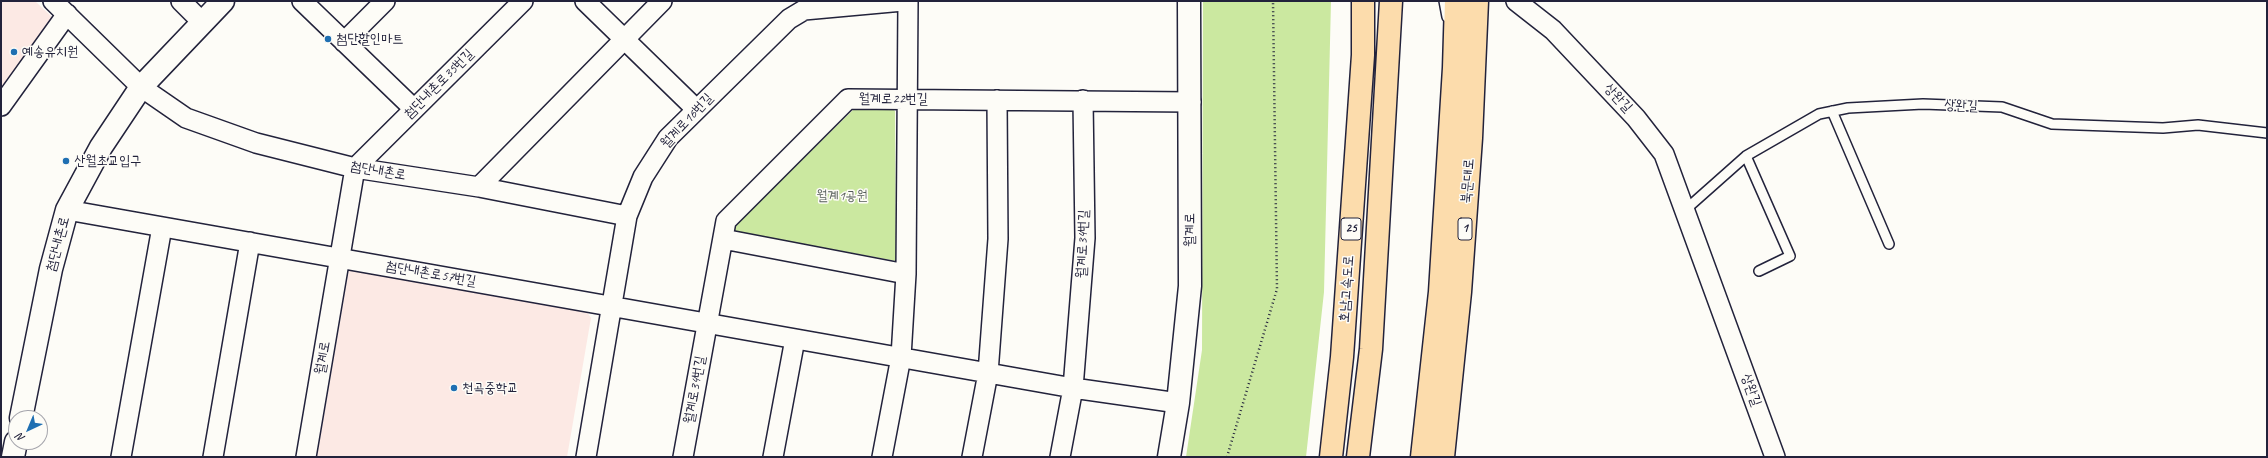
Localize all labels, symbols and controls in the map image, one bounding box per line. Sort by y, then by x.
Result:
place label: 첨단할인마트 [336,31,404,47]
marker: 첨단할인마트 [323,34,333,44]
place label: 예송유치원 [22,44,78,60]
street label: 첨단내촌로35번길 [401,46,477,122]
marker: 예송유치원 [9,47,19,57]
street label: 상완길 [1600,80,1636,116]
street label: 월계로16번길 [657,90,717,152]
street label: 월계로22번길 [859,91,927,107]
street label: 상완길 [1944,97,1978,115]
place label: 산월초교입구 [74,153,142,169]
marker: 산월초교입구 [61,156,71,166]
street label: 첨단내촌로 [349,158,407,184]
street label: 북문대로 [1458,158,1478,204]
park label: 월계1공원 [816,188,868,204]
street label: 월계로34번길 [1073,209,1093,279]
street label: 월계로 [1182,213,1198,247]
street label: 첨단내촌로 [43,215,73,273]
road number: 25 [1341,218,1361,240]
road number: 1 [1458,218,1472,240]
street label: 호남고속도로 [1336,255,1358,323]
street label: 첨단내촌로57번길 [385,258,477,290]
street label: 월계로 [312,340,334,376]
street label: 월계로34번길 [681,355,709,425]
street label: 상완길 [1737,371,1765,409]
place label: 천곡중학교 [462,380,518,396]
marker: 천곡중학교 [449,383,459,393]
north arrow [8,410,48,450]
text: N [13,431,28,445]

